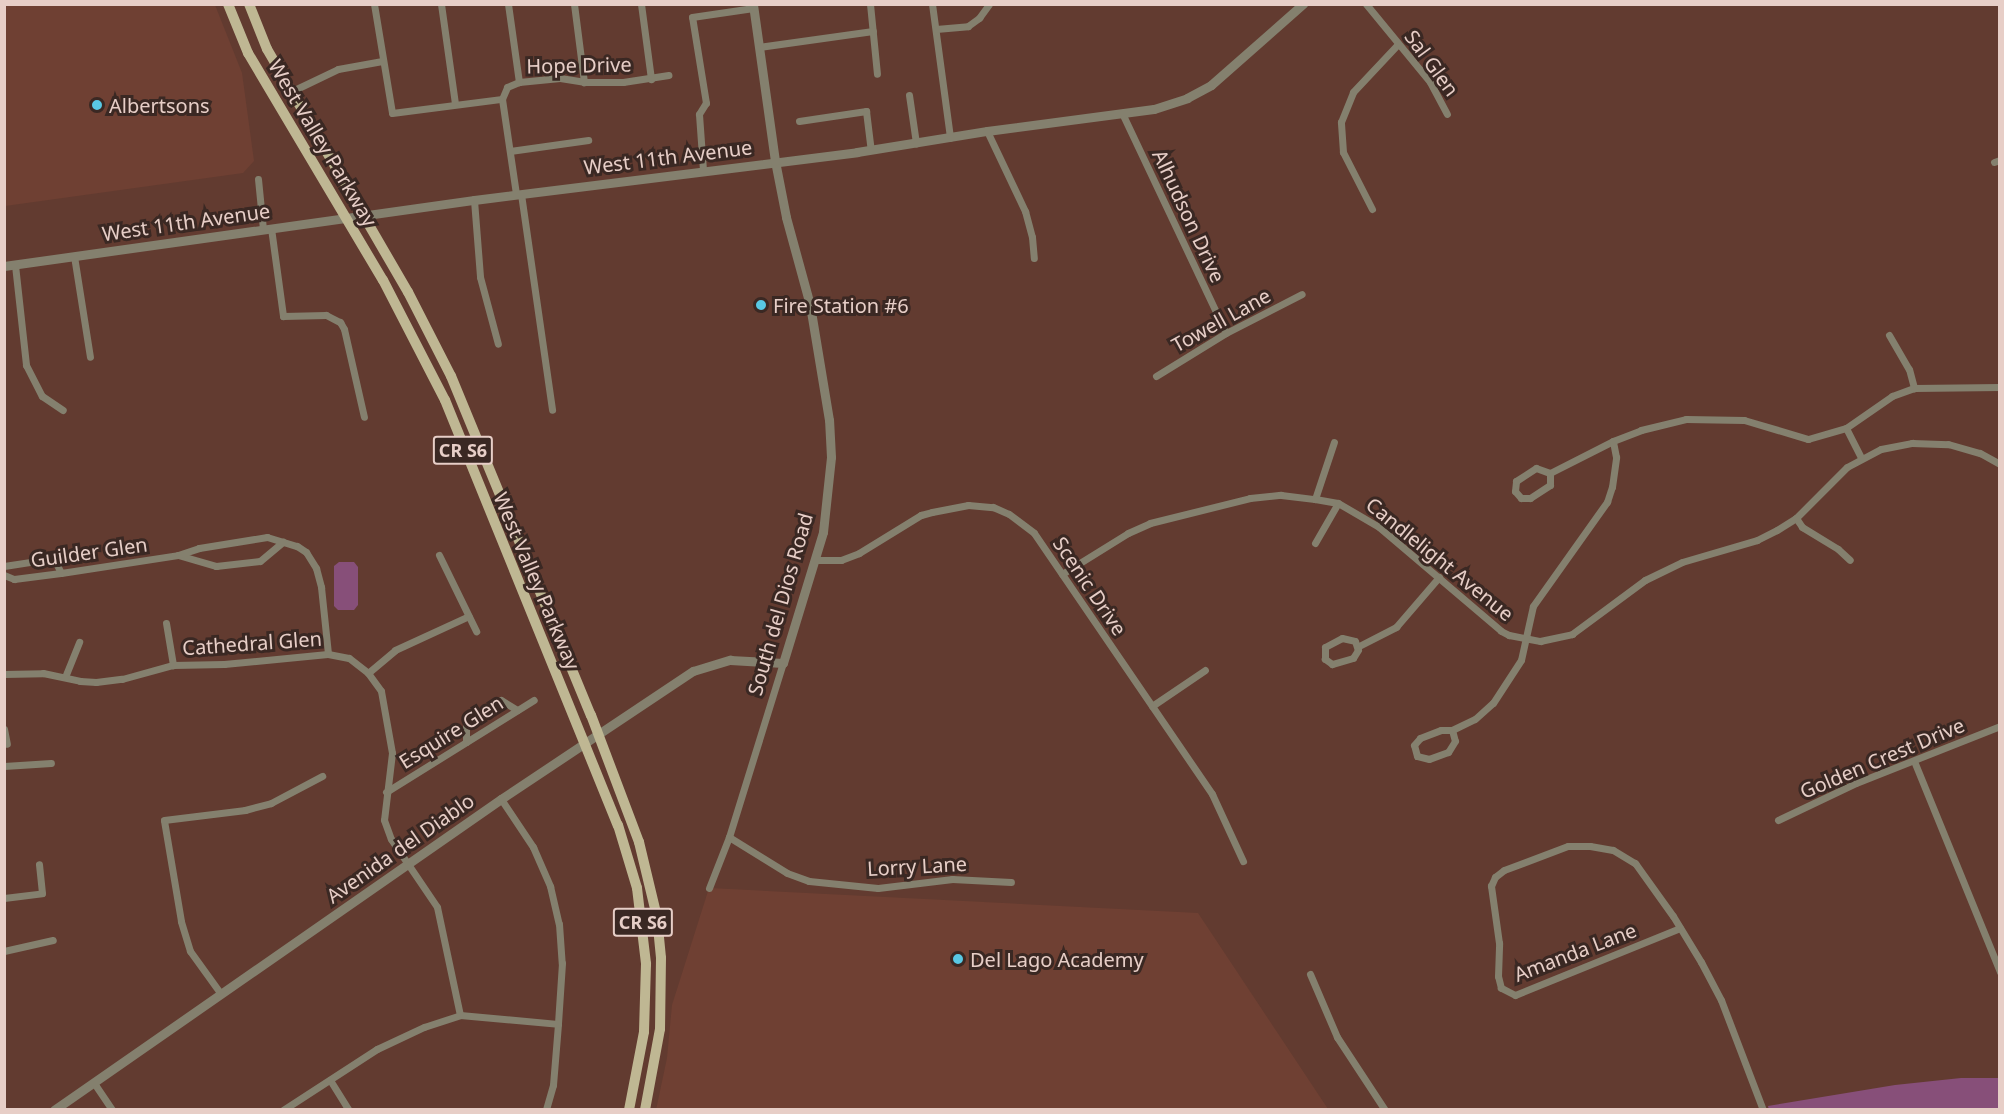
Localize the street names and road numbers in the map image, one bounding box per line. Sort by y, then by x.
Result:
street label: Sal Glen [1400,25,1464,101]
street label: Hope Drive [526,52,632,78]
street label: West Valley Parkway [264,55,382,231]
street label: West 11th Avenue [582,135,754,179]
street label: Alhudson Drive [1148,146,1230,286]
street label: West 11th Avenue [100,198,272,246]
street label: Towell Lane [1167,283,1275,357]
road number: CR S6 [432,435,494,465]
street label: West Valley Parkway [489,489,585,673]
street label: Candlelight Avenue [1362,492,1518,626]
street label: South del Dios Road [742,510,818,698]
street label: Guilder Glen [29,532,149,572]
street label: Scenic Drive [1048,532,1132,640]
street label: Cathedral Glen [181,626,323,660]
street label: Esquire Glen [395,690,507,774]
street label: Golden Crest Drive [1796,713,1968,803]
street label: Avenida del Diablo [321,788,479,908]
street label: Lorry Lane [867,851,967,881]
road number: CR S6 [612,907,674,937]
street label: Amanda Lane [1510,918,1640,986]

